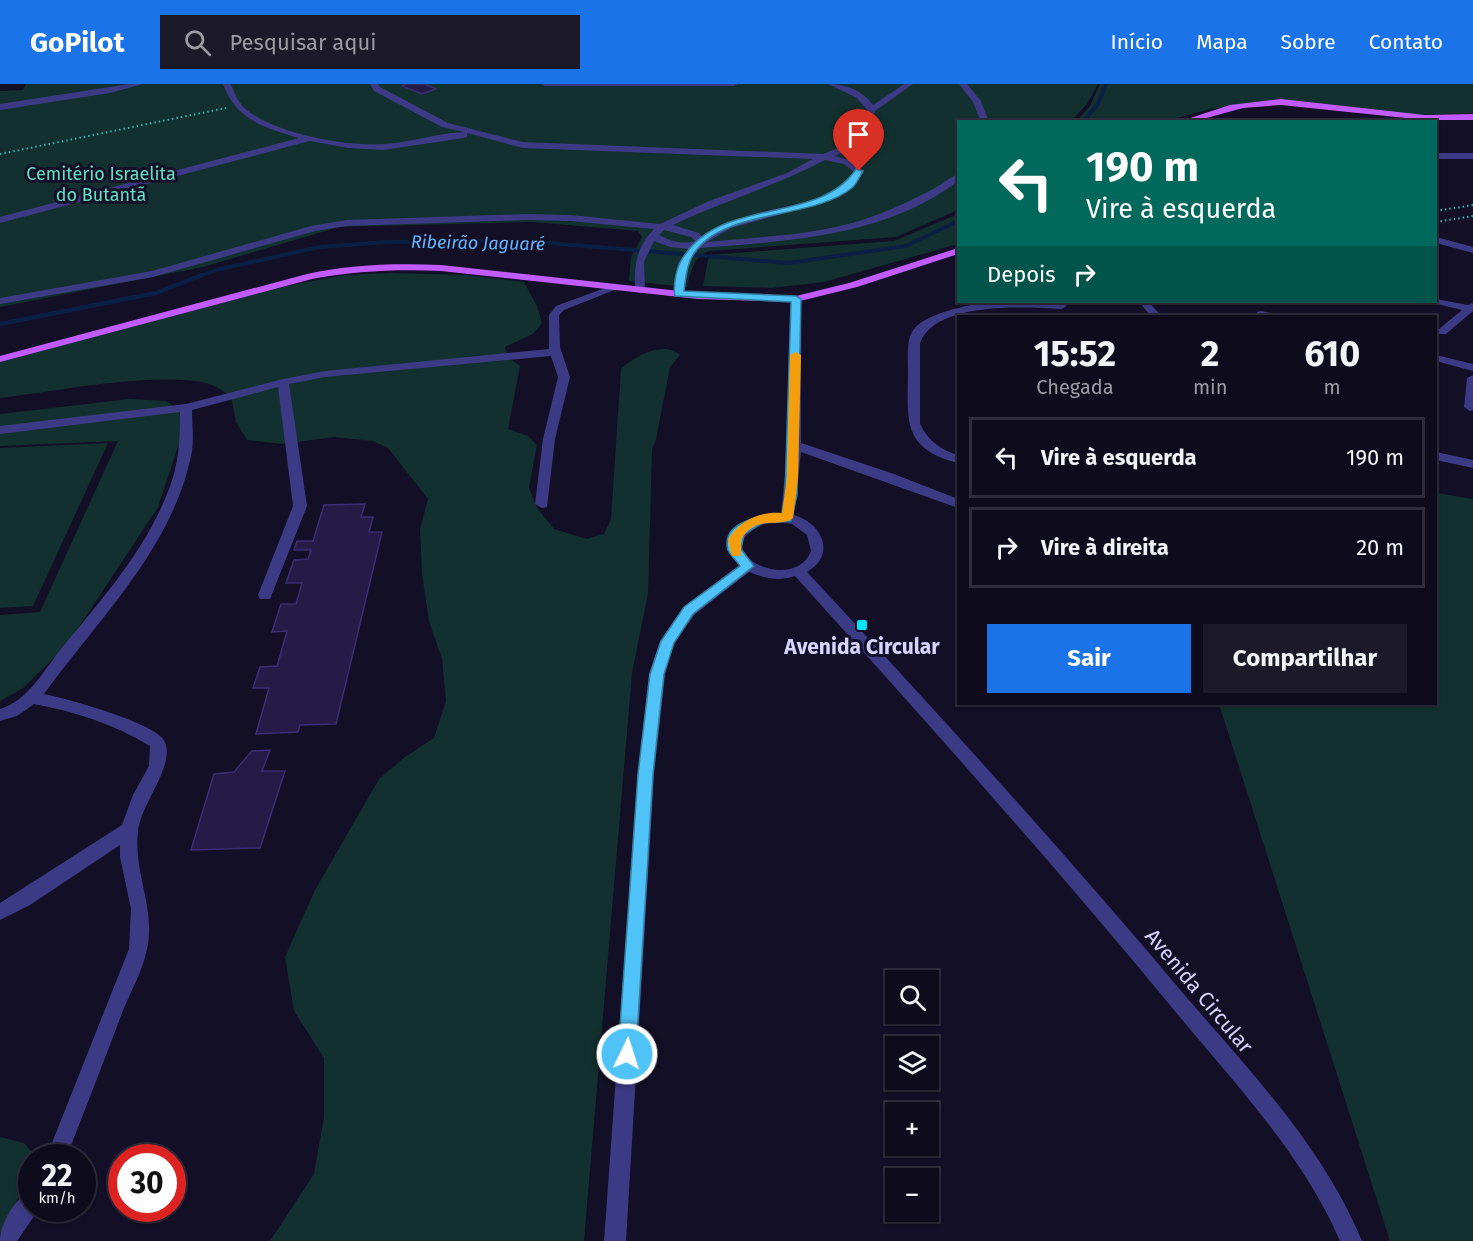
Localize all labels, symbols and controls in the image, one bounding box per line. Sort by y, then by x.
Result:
search box [160,15,580,69]
text: GoPilot [30,26,124,59]
icon: search [181,26,214,59]
text: Pesquisar aqui [229,29,376,56]
text: Início [1110,29,1163,55]
text: Mapa [1196,29,1248,55]
text: Sobre [1281,29,1336,55]
text: Contato [1369,29,1443,55]
pin [833,109,884,171]
icon: arrive [842,118,875,151]
text: 190 m [1086,142,1199,192]
icon: left [987,144,1065,222]
park label: Cemitério Israelita do Butantã [26,163,176,206]
text: Vire à esquerda [1086,193,1276,225]
water label: Ribeirão Jaguaré [411,231,545,255]
icon: right [1068,258,1101,291]
text: Depois [987,261,1056,288]
text: 15:52 [1034,332,1116,376]
text: 2 [1201,332,1219,376]
text: 610 [1304,332,1360,376]
text: Chegada [1036,375,1114,399]
text: min [1193,375,1227,399]
text: m [1324,375,1341,399]
icon: left [990,441,1023,474]
text: Vire à esquerda [1041,444,1197,471]
text: 190 m [1346,444,1404,471]
icon: right [990,531,1023,564]
text: Vire à direita [1041,534,1169,561]
text: 20 m [1356,534,1404,561]
marker: Avenida Circular [855,618,869,632]
button: Sair [987,624,1191,693]
button: Compartilhar [1203,624,1407,693]
place label: Avenida Circular [783,634,940,660]
street label: Avenida Circular [1139,924,1259,1058]
map controls [885,970,939,1222]
button: search [885,970,939,1024]
position arrow [595,1022,659,1086]
button: layers [885,1036,939,1090]
button: + [885,1102,939,1156]
speed limit sign: 30 [108,1144,186,1222]
text: 22 [41,1158,73,1194]
button: − [885,1168,939,1222]
text: km/h [38,1189,76,1207]

